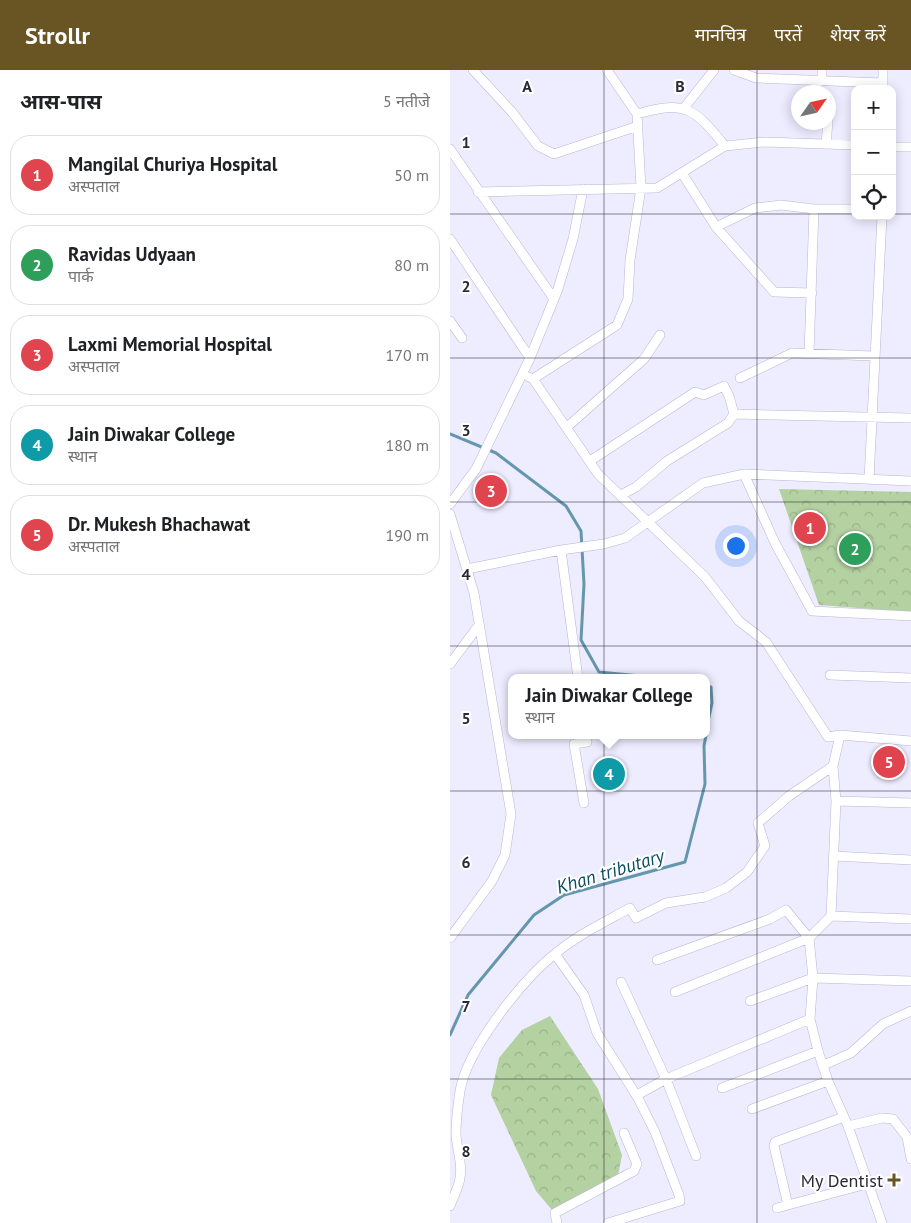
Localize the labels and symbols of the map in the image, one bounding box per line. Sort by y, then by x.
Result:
text: A [522,76,532,96]
text: B [675,76,685,96]
north arrow [791,85,836,130]
text: 1 [461,132,471,152]
text: 2 [461,276,471,296]
text: 3 [461,420,471,440]
pin: 3 [475,472,507,510]
pin: 1 [794,509,826,547]
pin: 2 [839,530,871,568]
your location [723,533,749,559]
text: 4 [461,564,471,584]
text: 5 [461,708,471,728]
pin: 5 [873,743,905,781]
pin: 4 [593,755,625,793]
water label: Khan tributary [553,843,668,899]
text: 6 [461,852,471,872]
text: 7 [461,996,471,1016]
text: 8 [461,1141,471,1161]
place label: My Dentist [801,1169,883,1192]
marker: My Dentist [887,1173,901,1187]

